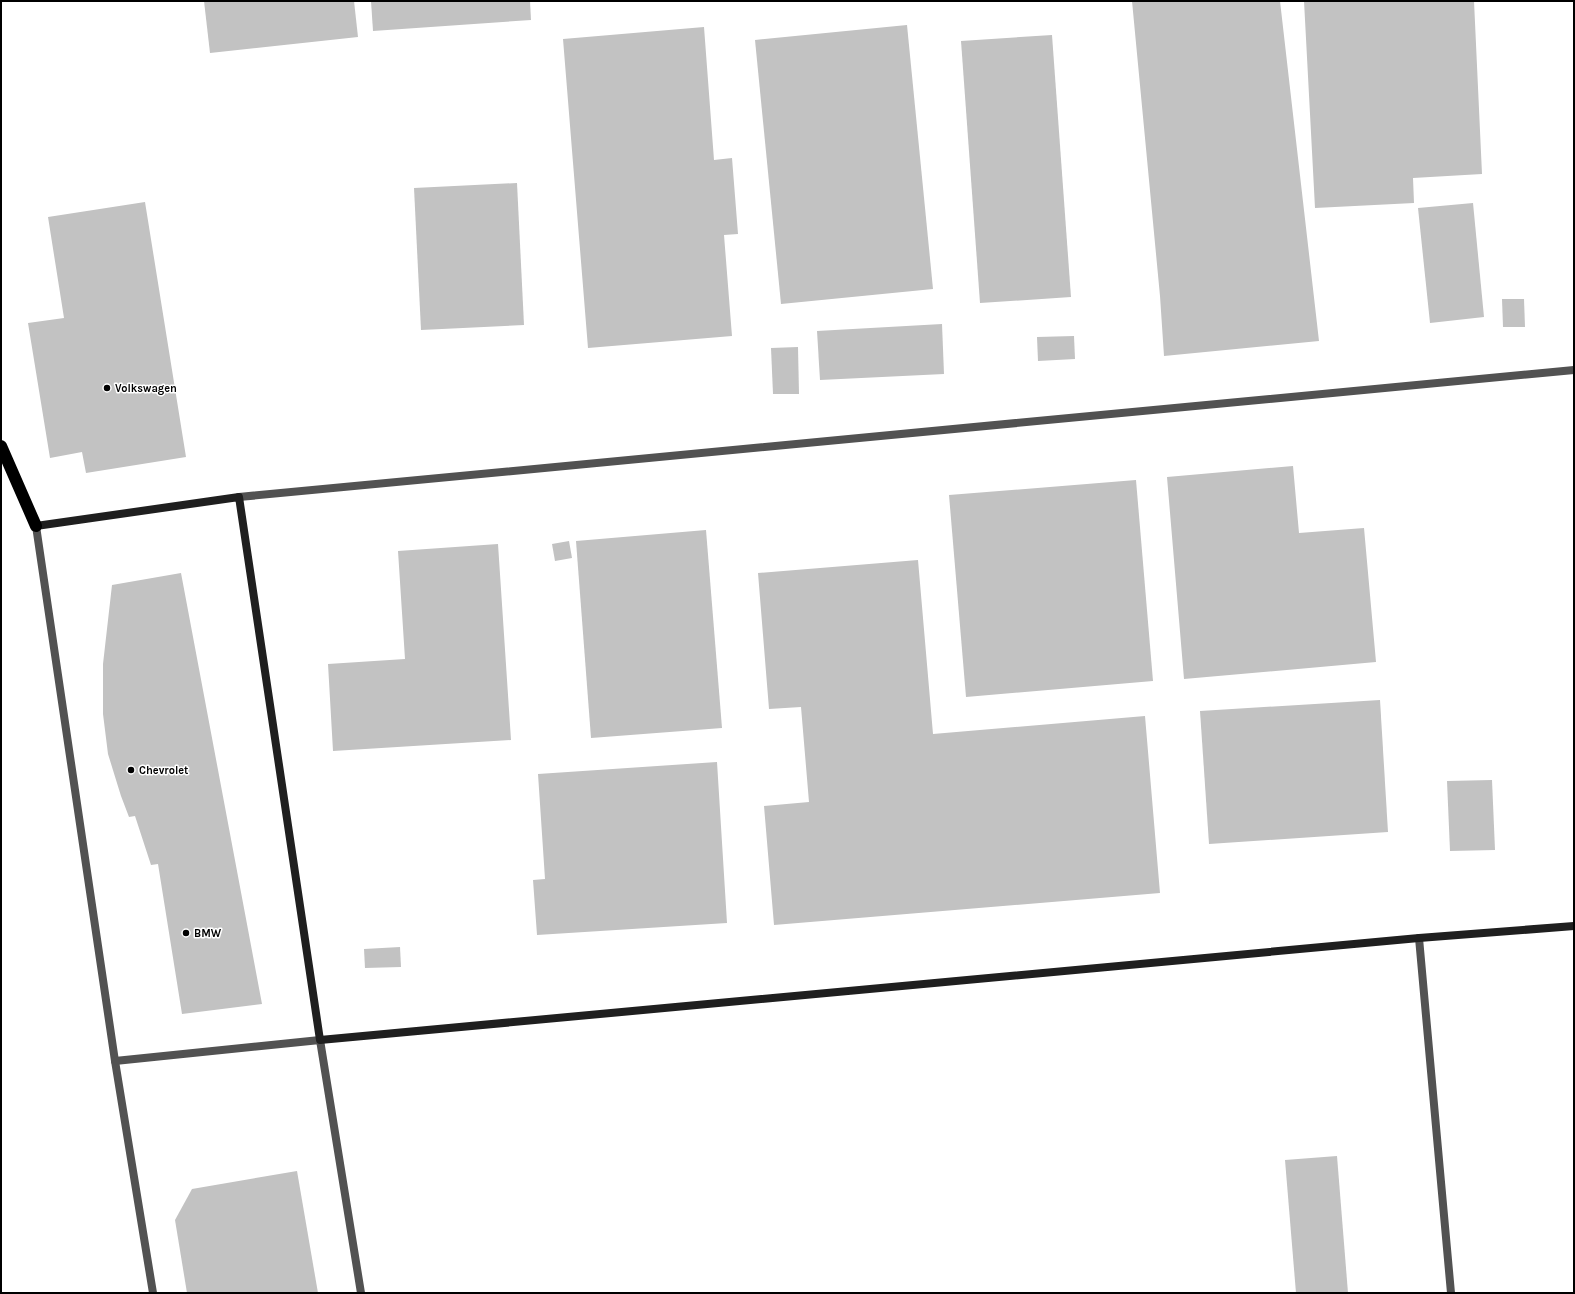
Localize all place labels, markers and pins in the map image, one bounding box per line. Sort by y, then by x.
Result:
place label: Volkswagen [115,382,177,395]
marker: Volkswagen [102,383,112,393]
place label: Chevrolet [139,764,189,777]
marker: Chevrolet [126,765,136,775]
place label: BMW [194,927,222,940]
marker: BMW [181,928,191,938]

